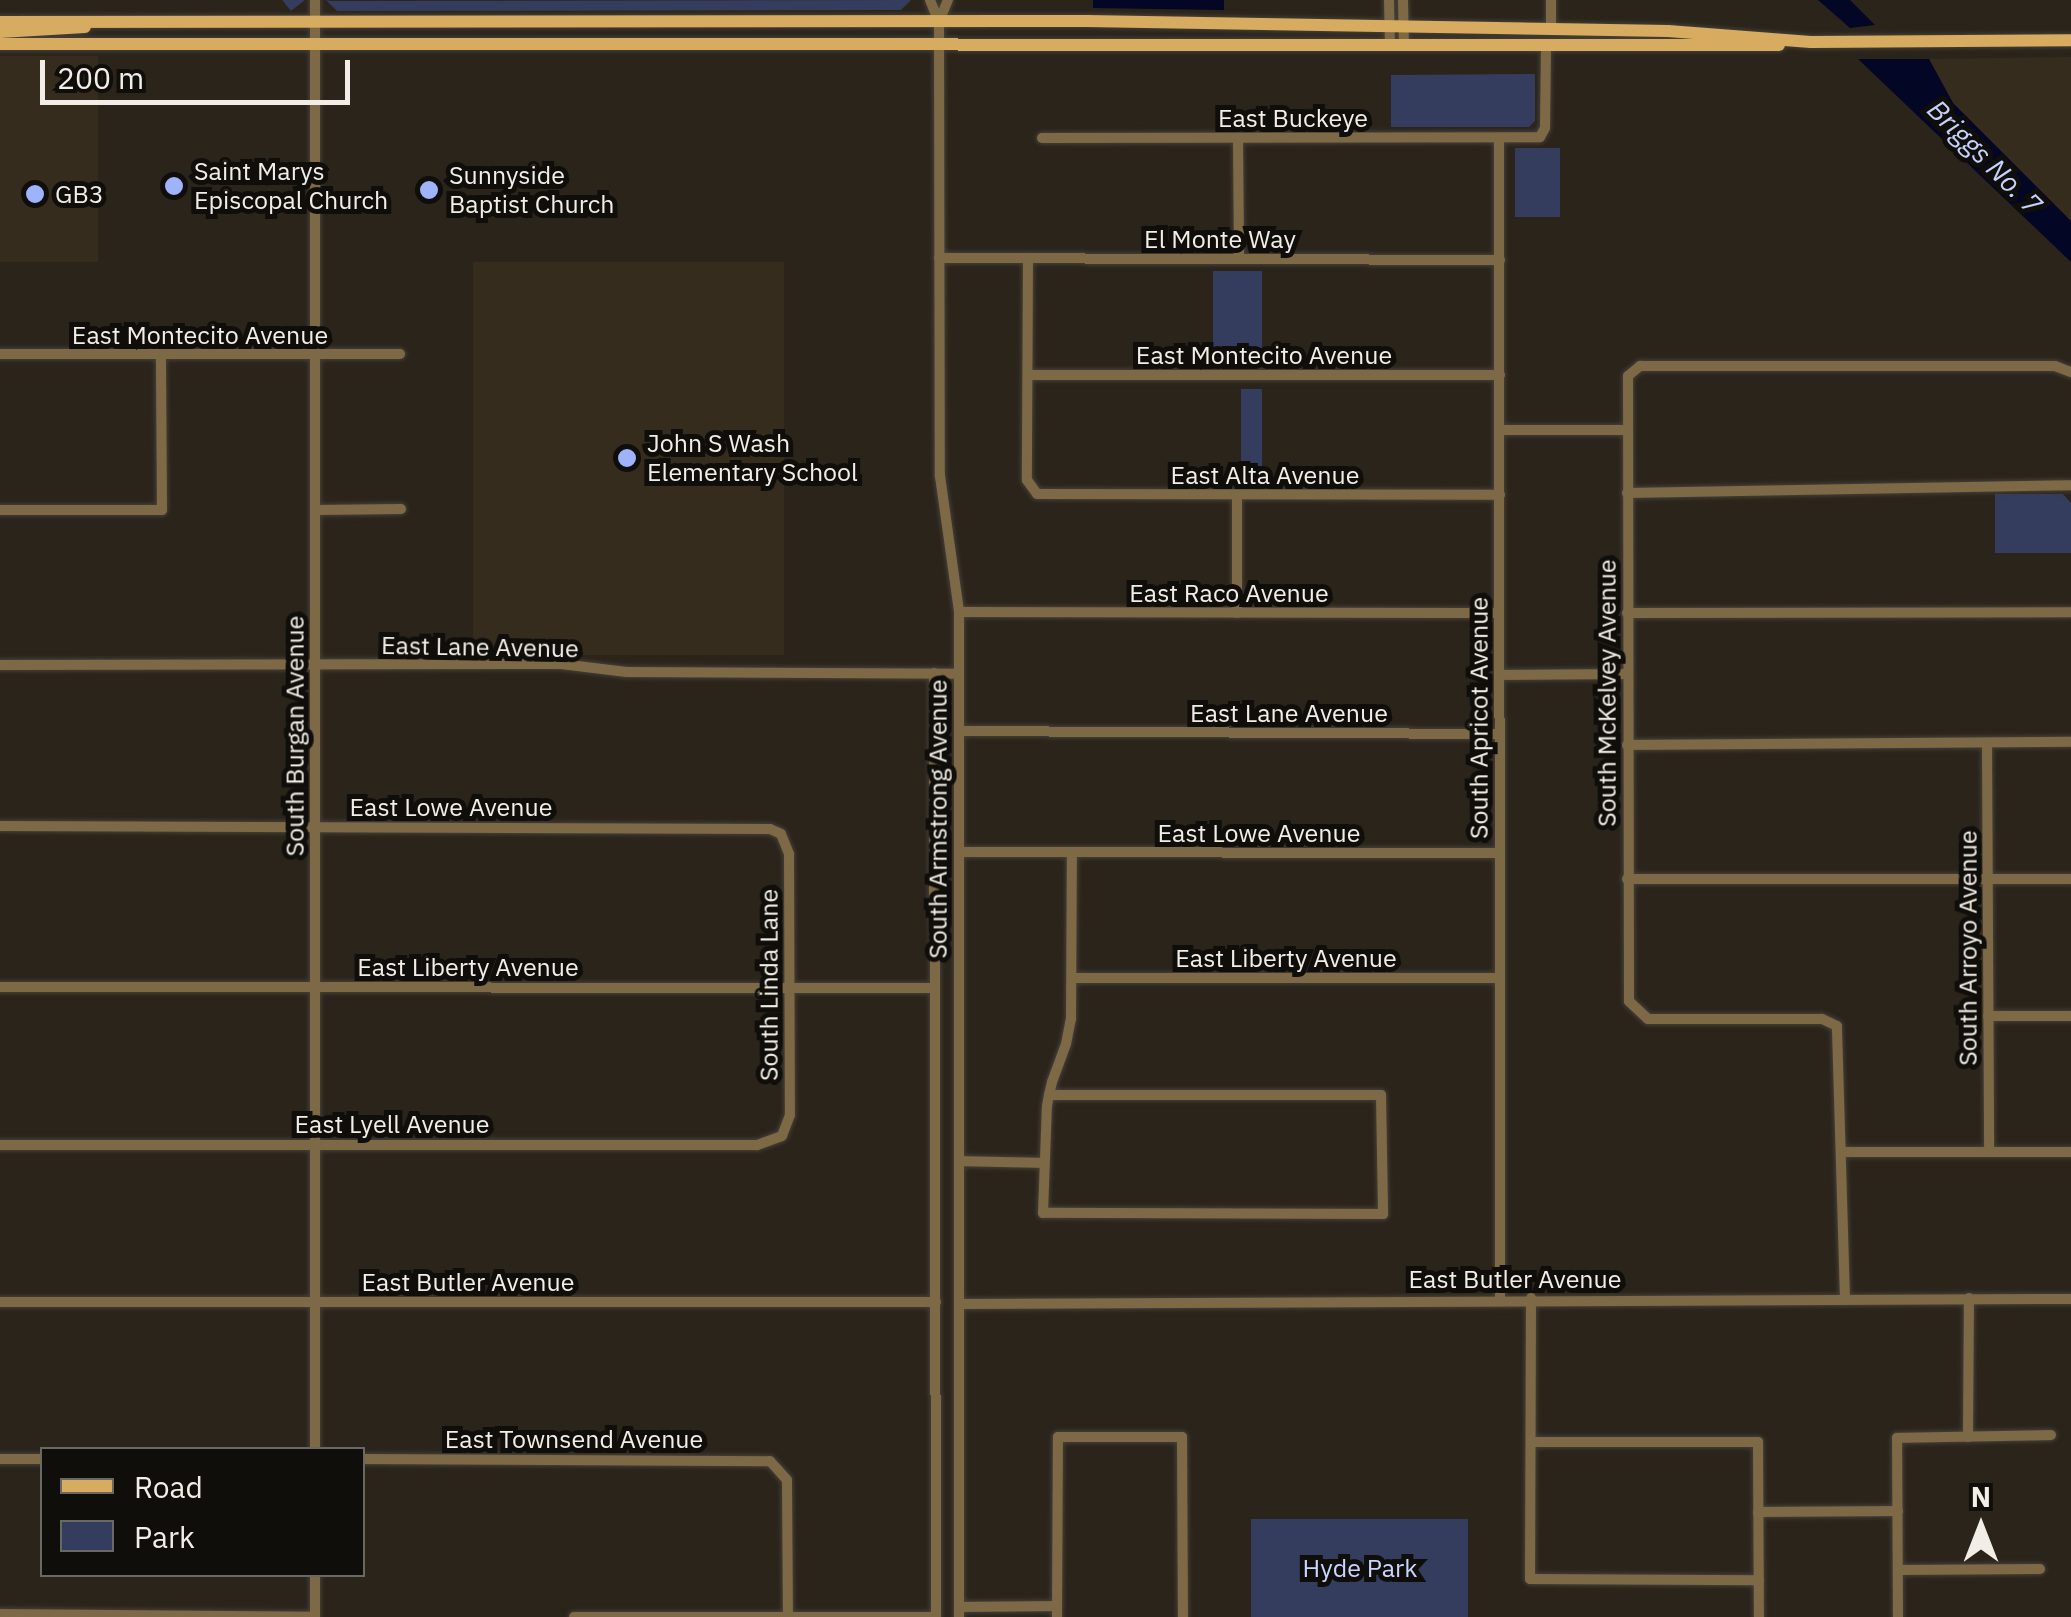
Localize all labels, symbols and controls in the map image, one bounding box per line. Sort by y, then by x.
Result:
scale bar [45,40,355,102]
text: 200 m [57,58,144,97]
water label: Briggs No. 7 [1921,93,2049,221]
street label: East Buckeye [1218,103,1368,133]
place label: Saint Marys Episcopal Church [194,157,388,216]
place label: Sunnyside Baptist Church [449,161,614,220]
marker: Saint Marys Episcopal Church [163,175,185,197]
place label: GB3 [55,179,104,209]
marker: Sunnyside Baptist Church [418,179,440,201]
marker: GB3 [24,183,46,205]
street label: El Monte Way [1144,224,1296,254]
street label: East Montecito Avenue [72,320,328,350]
street label: East Montecito Avenue [1136,340,1392,370]
place label: John S Wash Elementary School [647,429,858,488]
marker: John S Wash Elementary School [616,447,638,469]
street label: East Alta Avenue [1171,460,1359,490]
street label: South McKelvey Avenue [1592,559,1622,827]
street label: East Raco Avenue [1129,578,1329,608]
street label: South Apricot Avenue [1464,597,1494,839]
street label: South Burgan Avenue [280,616,310,856]
street label: East Lane Avenue [381,630,579,664]
street label: South Armstrong Avenue [923,679,953,959]
street label: East Lane Avenue [1190,698,1388,728]
street label: East Lowe Avenue [350,792,552,822]
street label: East Lowe Avenue [1158,818,1360,848]
street label: South Arroyo Avenue [1953,830,1983,1066]
street label: South Linda Lane [754,889,784,1081]
street label: East Liberty Avenue [1175,943,1397,973]
street label: East Liberty Avenue [357,952,579,982]
street label: East Lyell Avenue [294,1109,490,1139]
street label: East Butler Avenue [1409,1264,1621,1294]
street label: East Butler Avenue [362,1267,574,1297]
street label: East Townsend Avenue [445,1424,703,1454]
legend [40,1447,365,1577]
text: Road [134,1467,203,1506]
north arrow [1931,1477,2031,1577]
text: N [1971,1478,1991,1515]
text: Park [134,1517,195,1556]
park label: Hyde Park [1303,1553,1417,1583]

